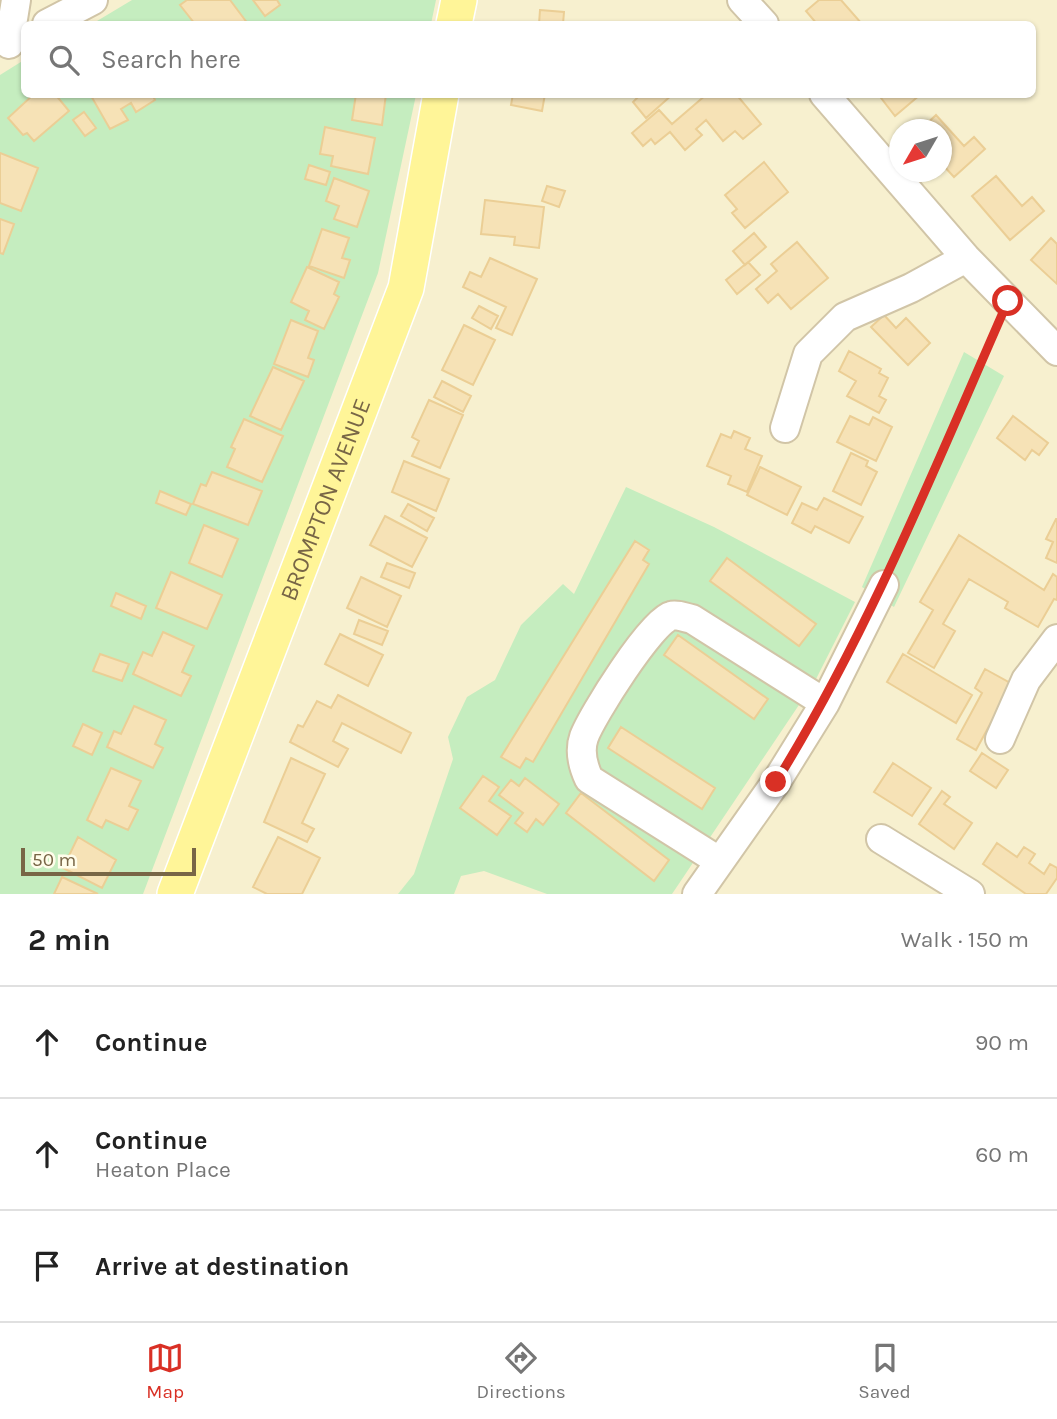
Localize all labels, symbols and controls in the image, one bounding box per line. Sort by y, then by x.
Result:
search box [21,21,1036,98]
icon: search [45,41,83,79]
text: Search here [101,44,241,75]
north arrow [889,119,952,182]
route start [992,285,1023,316]
street label: BROMPTON AVENUE [274,395,377,605]
route end [760,766,791,797]
scale bar [21,845,196,877]
text: 50 m [32,849,76,871]
text: 2 min [28,922,111,958]
text: Walk · 150 m [901,926,1029,953]
icon: ahead [28,1023,66,1061]
text: Continue [95,1027,207,1058]
text: 90 m [975,1029,1029,1056]
text: Continue [95,1125,207,1156]
icon: ahead [28,1135,66,1173]
text: 60 m [975,1141,1029,1168]
text: Heaton Place [95,1156,231,1183]
icon: arrive [28,1247,66,1285]
text: Arrive at destination [95,1251,349,1282]
tab: Map [146,1339,184,1403]
tab: Directions [477,1339,566,1403]
tab: Saved [858,1339,911,1403]

